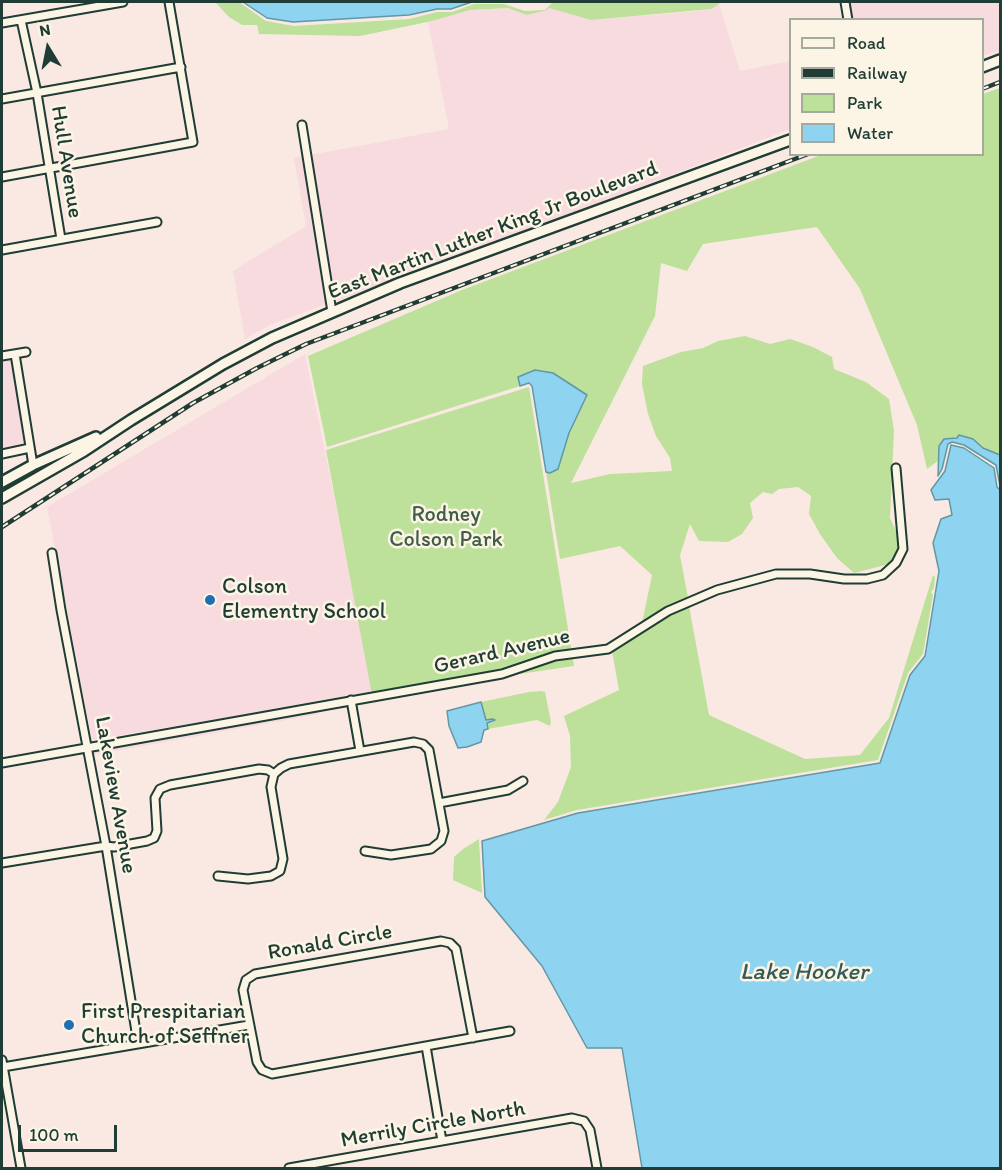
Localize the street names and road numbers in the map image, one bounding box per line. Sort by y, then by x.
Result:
street label: Hull Avenue [44,104,88,220]
street label: East Martin Luther King Jr Boulevard [324,156,662,306]
street label: Gerard Avenue [431,623,573,681]
street label: Lakeview Avenue [88,714,142,876]
street label: Ronald Circle [266,919,394,967]
street label: Merrily Circle North [339,1096,527,1154]

